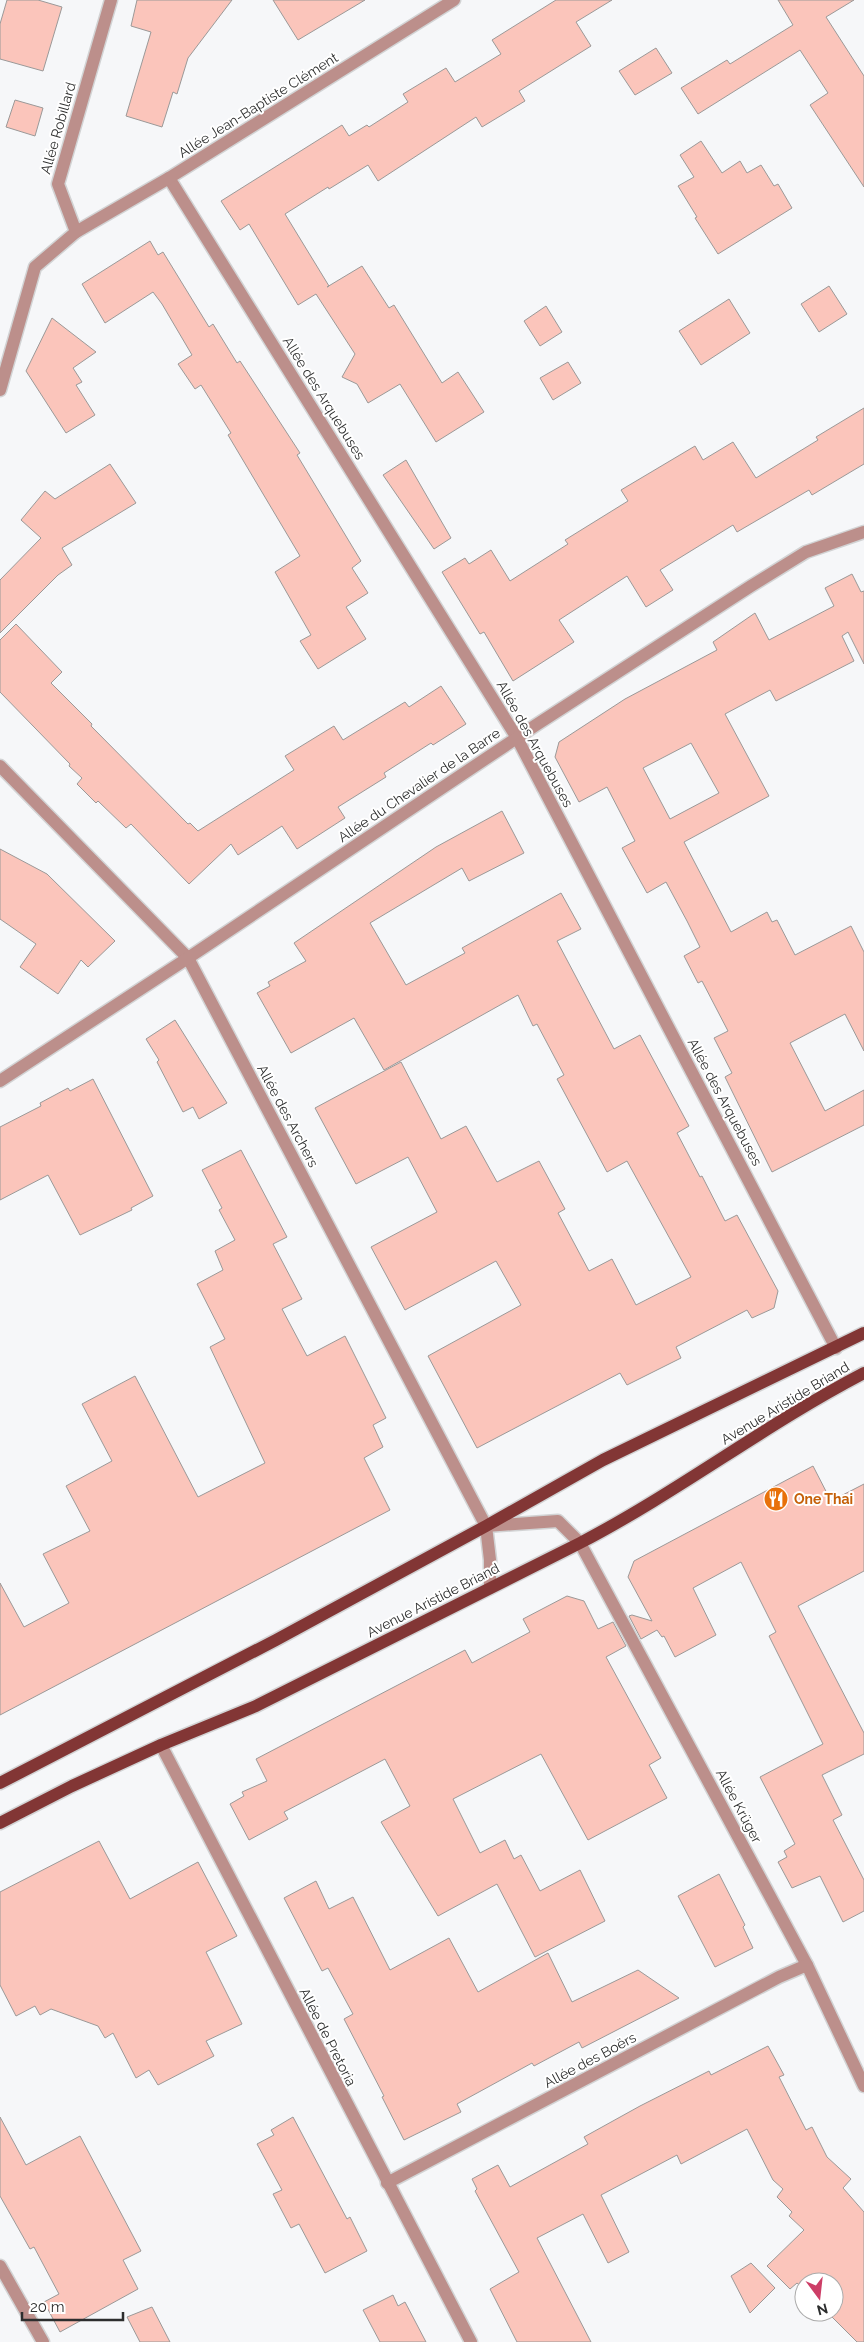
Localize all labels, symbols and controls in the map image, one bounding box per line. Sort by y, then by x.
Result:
street label: Allée Jean-Baptiste Clément [175,49,341,161]
street label: Allée Robillard [37,80,79,176]
street label: Allée des Arquebuses [280,334,369,463]
street label: Allée des Arquebuses [494,678,577,810]
street label: Allée du Chevalier de la Barre [335,725,503,845]
street label: Allée des Arquebuses [685,1036,765,1169]
street label: Allée des Archers [254,1062,322,1170]
street label: Avenue Aristide Briand [718,1358,852,1448]
restaurant icon: One Thai [763,1486,789,1512]
place label: One Thai [794,1491,853,1507]
street label: Avenue Aristide Briand [364,1560,502,1640]
street label: Allée Krüger [713,1766,765,1846]
street label: Allée de Pretoria [296,1985,360,2089]
street label: Allée des Boërs [541,2029,639,2091]
north arrow [794,2272,844,2322]
scale bar [22,2290,124,2322]
text: 20 m [30,2298,65,2316]
text: N [815,2300,830,2319]

